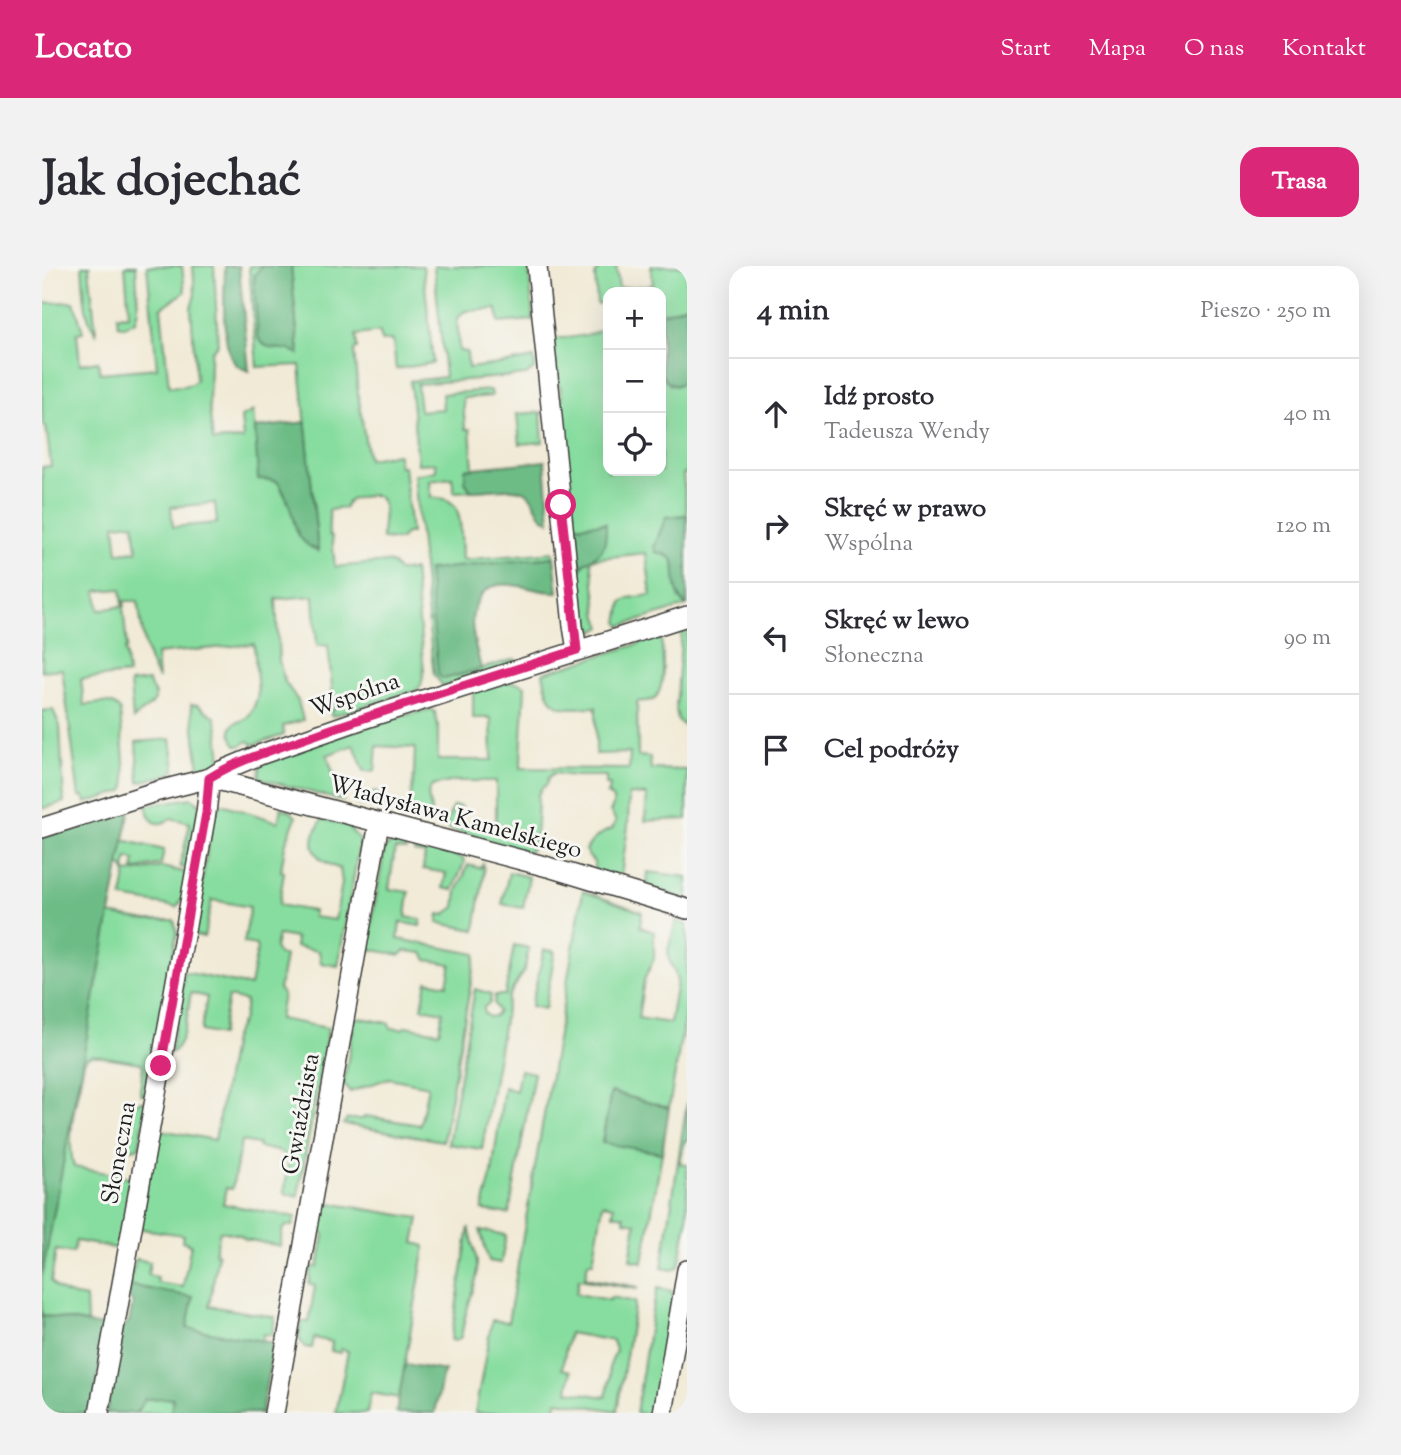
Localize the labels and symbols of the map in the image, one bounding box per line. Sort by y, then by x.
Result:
route start [545,489,576,520]
street label: Wspólna [306,665,404,727]
street label: Władysława Kamelskiego [324,768,586,868]
route end [145,1050,176,1081]
street label: Gwiaździsta [275,1051,329,1177]
street label: Słoneczna [94,1099,146,1207]

